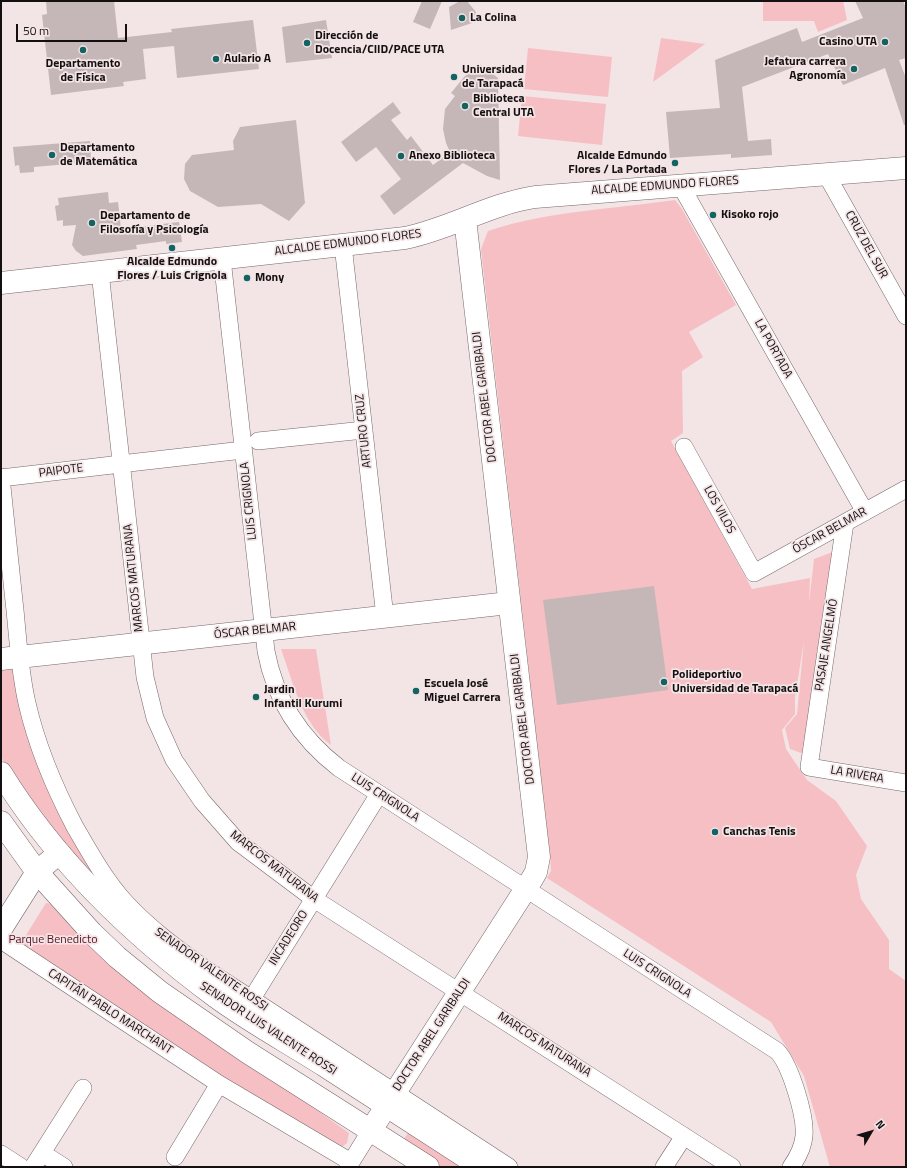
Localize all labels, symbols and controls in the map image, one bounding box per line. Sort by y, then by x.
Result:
place label: La Colina [470,11,516,25]
marker: La Colina [457,13,467,23]
scale bar [18,16,129,42]
text: 50 m [23,21,49,40]
place label: Dirección de Docencia/CIID/PACE UTA [315,29,444,57]
place label: Casino UTA [819,35,877,49]
marker: Casino UTA [880,37,890,47]
marker: Dirección de Docencia/CIID/PACE UTA [302,38,312,48]
marker: Departamento de Física [78,45,88,55]
place label: Aulario A [224,52,271,66]
marker: Aulario A [211,54,221,64]
place label: Jefatura carrera Agronomía [765,55,846,83]
place label: Departamento de Física [46,57,120,85]
place label: Universidad de Tarapacá [462,63,524,91]
marker: Jefatura carrera Agronomía [849,64,859,74]
marker: Universidad de Tarapacá [449,72,459,82]
place label: Biblioteca Central UTA [473,92,534,120]
marker: Biblioteca Central UTA [460,101,470,111]
place label: Departamento de Matemática [60,141,137,169]
place label: Anexo Biblioteca [409,149,495,163]
place label: Alcalde Edmundo Flores / La Portada [568,149,667,177]
marker: Departamento de Matemática [47,150,57,160]
marker: Anexo Biblioteca [396,151,406,161]
marker: Alcalde Edmundo Flores / La Portada [670,158,680,168]
street label: ALCALDE EDMUNDO FLORES [591,174,739,198]
place label: Kisoko rojo [721,208,779,222]
place label: Departamento de Filosofía y Psicología [100,209,209,237]
street label: CRUZ DEL SUR [841,209,891,281]
marker: Kisoko rojo [708,210,718,220]
marker: Departamento de Filosofía y Psicología [87,218,97,228]
street label: ALCALDE EDMUNDO FLORES [274,227,422,259]
marker: Alcalde Edmundo Flores / Luis Crignola [167,243,177,253]
place label: Alcalde Edmundo Flores / Luis Crignola [117,255,227,283]
place label: Mony [255,271,284,285]
marker: Mony [242,273,252,283]
street label: LA PORTADA [751,317,795,381]
street label: DOCTOR ABEL GARIBALDI [470,331,500,463]
street label: ARTURO CRUZ [353,393,375,469]
street label: PAIPOTE [38,461,84,481]
street label: LUIS CRIGNOLA [238,461,260,541]
street label: LOS VILOS [700,484,738,536]
street label: ÓSCAR BELMAR [790,505,870,557]
street label: MARCOS MATURANA [121,523,147,633]
street label: PASAJE ANGELMÓ [813,598,841,692]
street label: ÓSCAR BELMAR [213,620,297,642]
street label: DOCTOR ABEL GARIBALDI [508,653,538,785]
place label: Polideportivo Universidad de Tarapacá [672,668,798,696]
place label: Escuela José Miguel Carrera [424,677,501,705]
marker: Polideportivo Universidad de Tarapacá [659,677,669,687]
place label: Jardin Infantil Kurumi [264,683,342,711]
marker: Escuela José Miguel Carrera [411,686,421,696]
marker: Jardin Infantil Kurumi [251,692,261,702]
street label: LA RIVERA [829,763,885,787]
street label: LUIS CRIGNOLA [348,771,422,825]
place label: Canchas Tenis [723,825,796,839]
marker: Canchas Tenis [710,827,720,837]
street label: MARCOS MATURANA [227,828,321,906]
street label: INCADEORO [266,908,312,968]
street label: SENADOR VALENTE ROSSI [151,925,271,1015]
park label: Parque Benedicto [8,933,98,947]
street label: LUIS CRIGNOLA [620,947,694,1001]
street label: CAPITÁN PABLO MARCHANT [45,966,175,1058]
street label: DOCTOR ABEL GARIBALDI [390,976,474,1094]
street label: SENADOR LUIS VALENTE ROSSI [197,979,339,1079]
street label: MARCOS MATURANA [495,1009,593,1081]
north arrow [851,1112,891,1152]
text: N [872,1117,889,1133]

